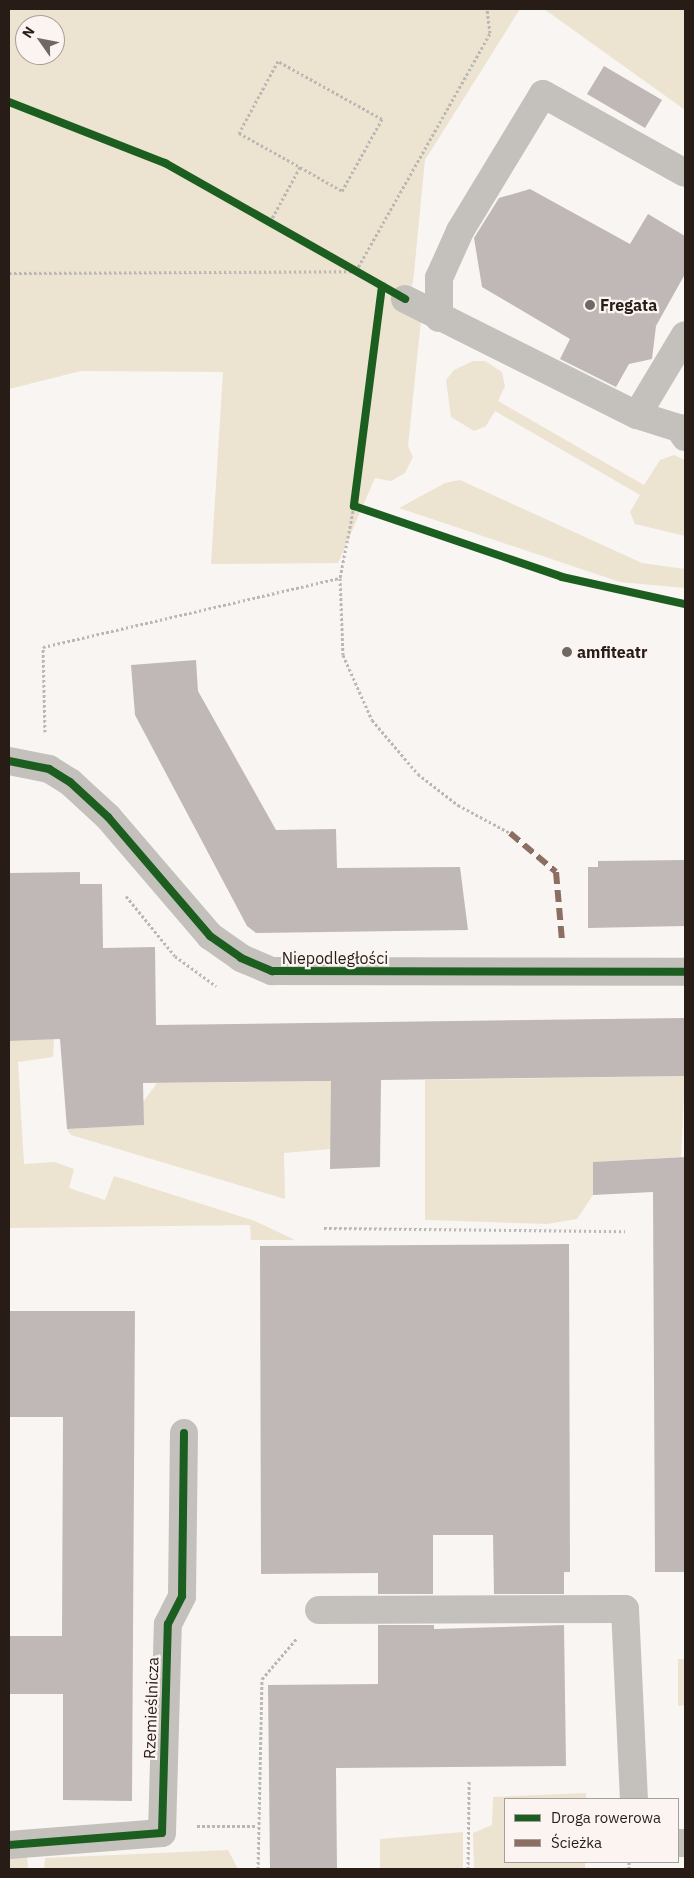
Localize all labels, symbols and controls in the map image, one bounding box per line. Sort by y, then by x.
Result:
north arrow [15,15,65,65]
text: N [18,23,39,42]
place label: Fregata [600,295,657,315]
marker: Fregata [584,299,596,311]
place label: amfiteatr [577,642,647,662]
marker: amfiteatr [561,646,573,658]
street label: Niepodległości [282,948,388,968]
street label: Rzemieślnicza [140,1657,162,1759]
legend [504,1798,679,1863]
text: Droga rowerowa [551,1808,661,1827]
text: Ścieżka [551,1833,602,1852]

